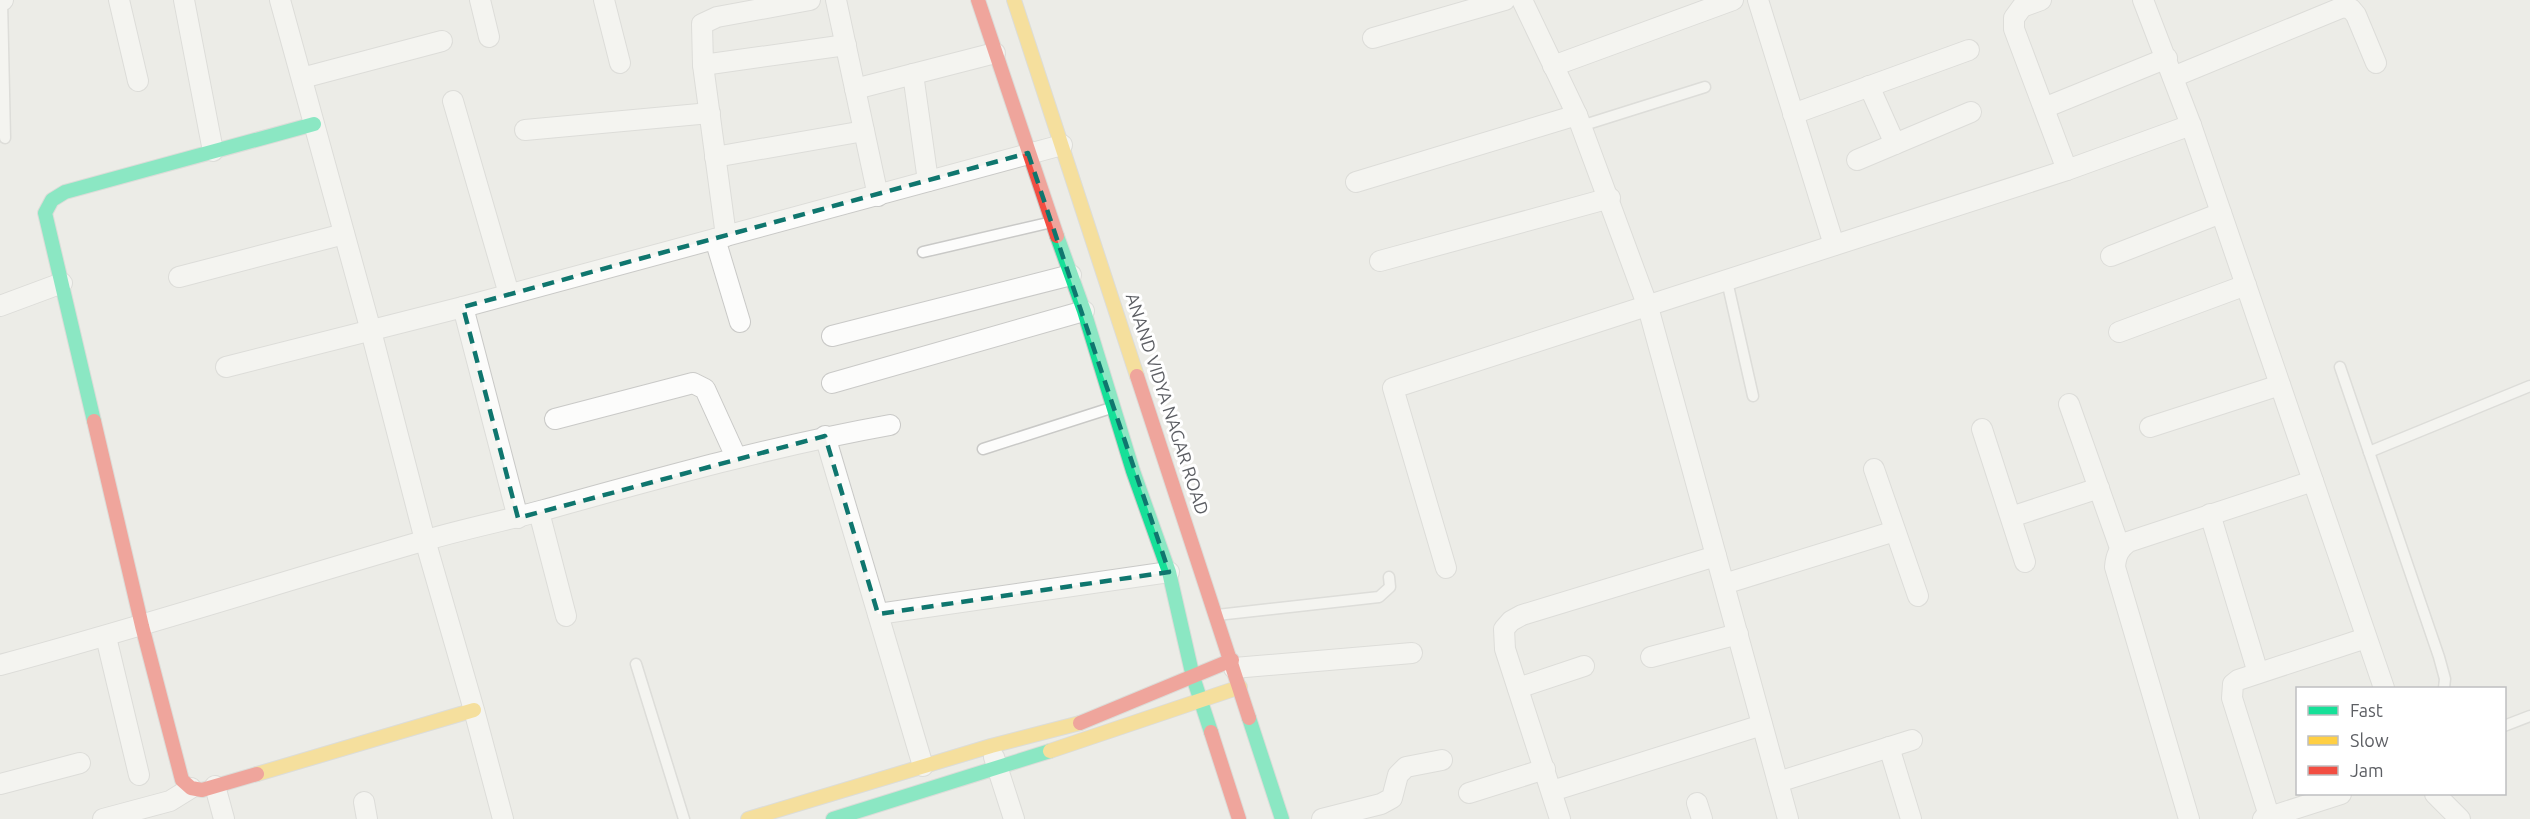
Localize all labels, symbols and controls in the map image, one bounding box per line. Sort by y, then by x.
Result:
street label: ANAND VIDYA NAGAR ROAD [1123,290,1213,517]
legend [2296,687,2506,795]
text: Fast [2350,700,2383,720]
text: Slow [2350,730,2389,750]
text: Jam [2350,760,2384,780]

